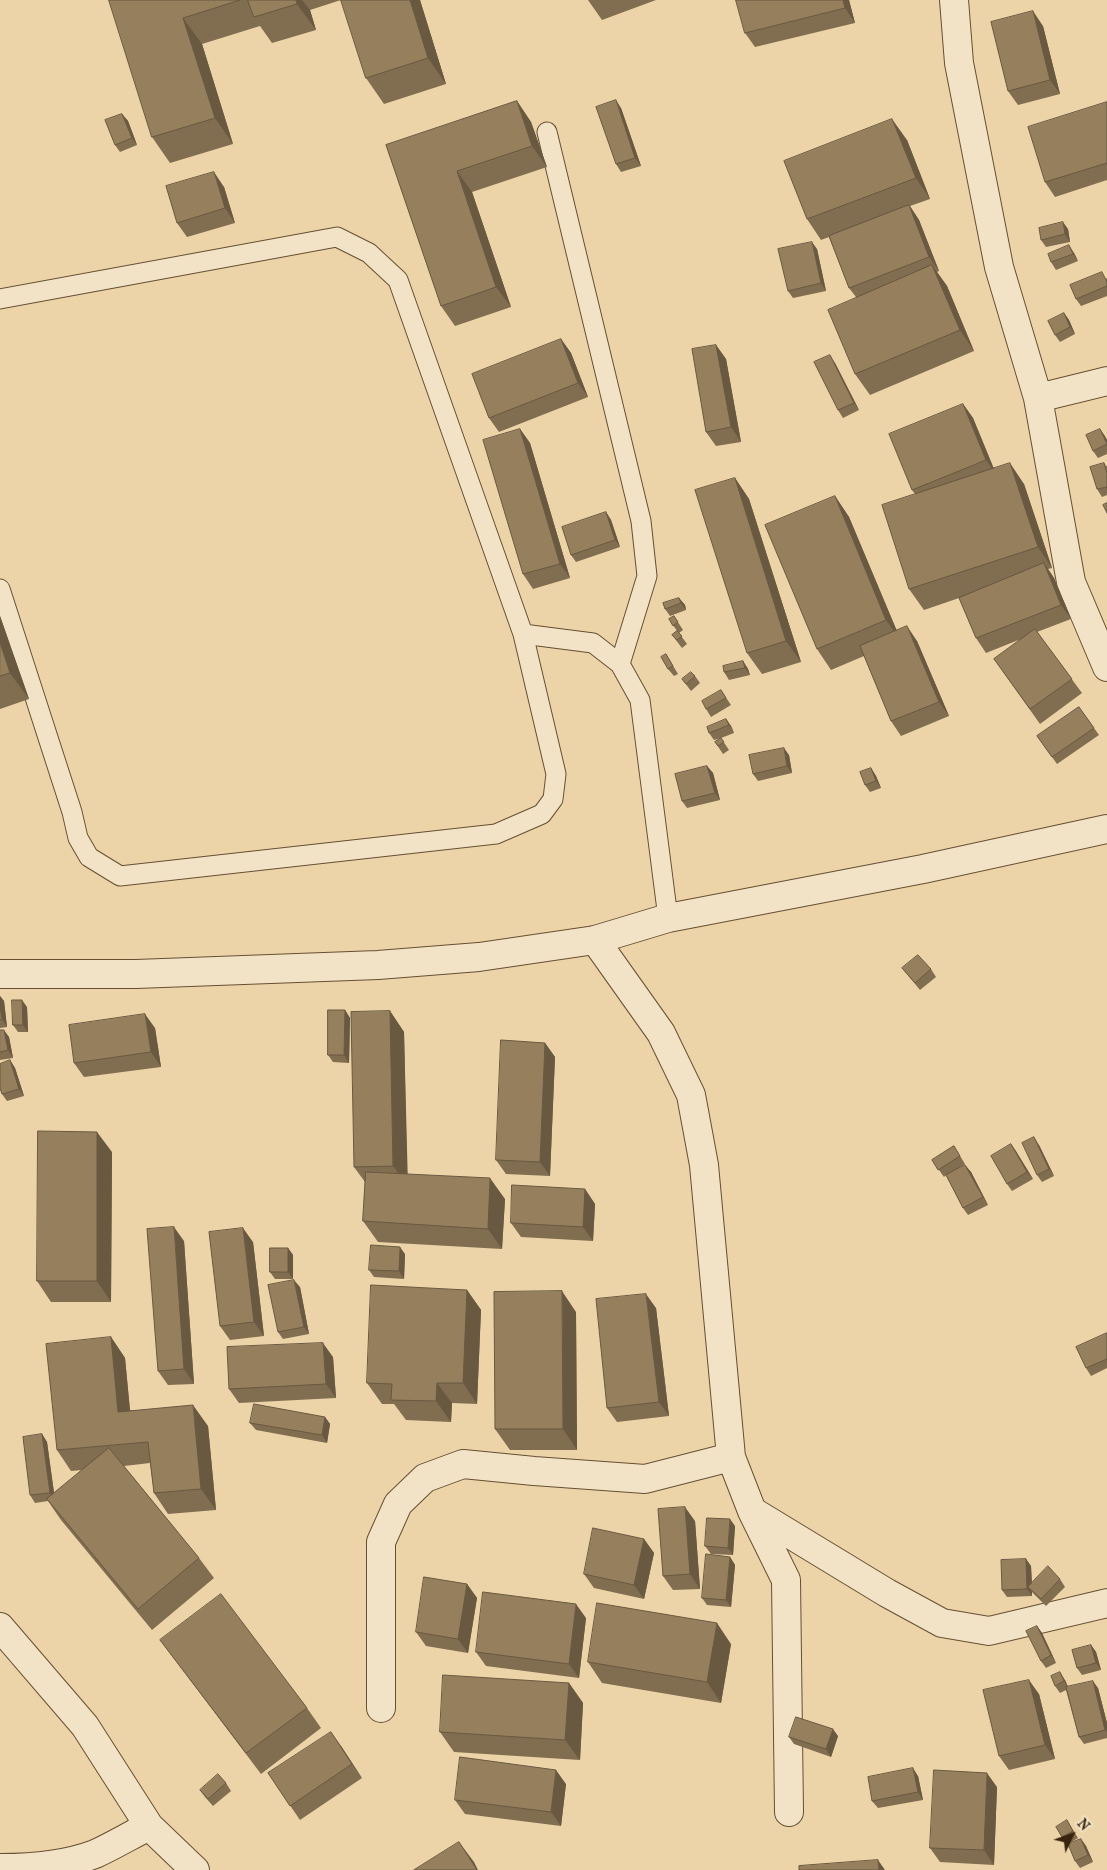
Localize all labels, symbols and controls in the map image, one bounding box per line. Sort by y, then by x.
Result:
north arrow [1047,1810,1097,1860]
text: N [1074,1815,1093,1834]

